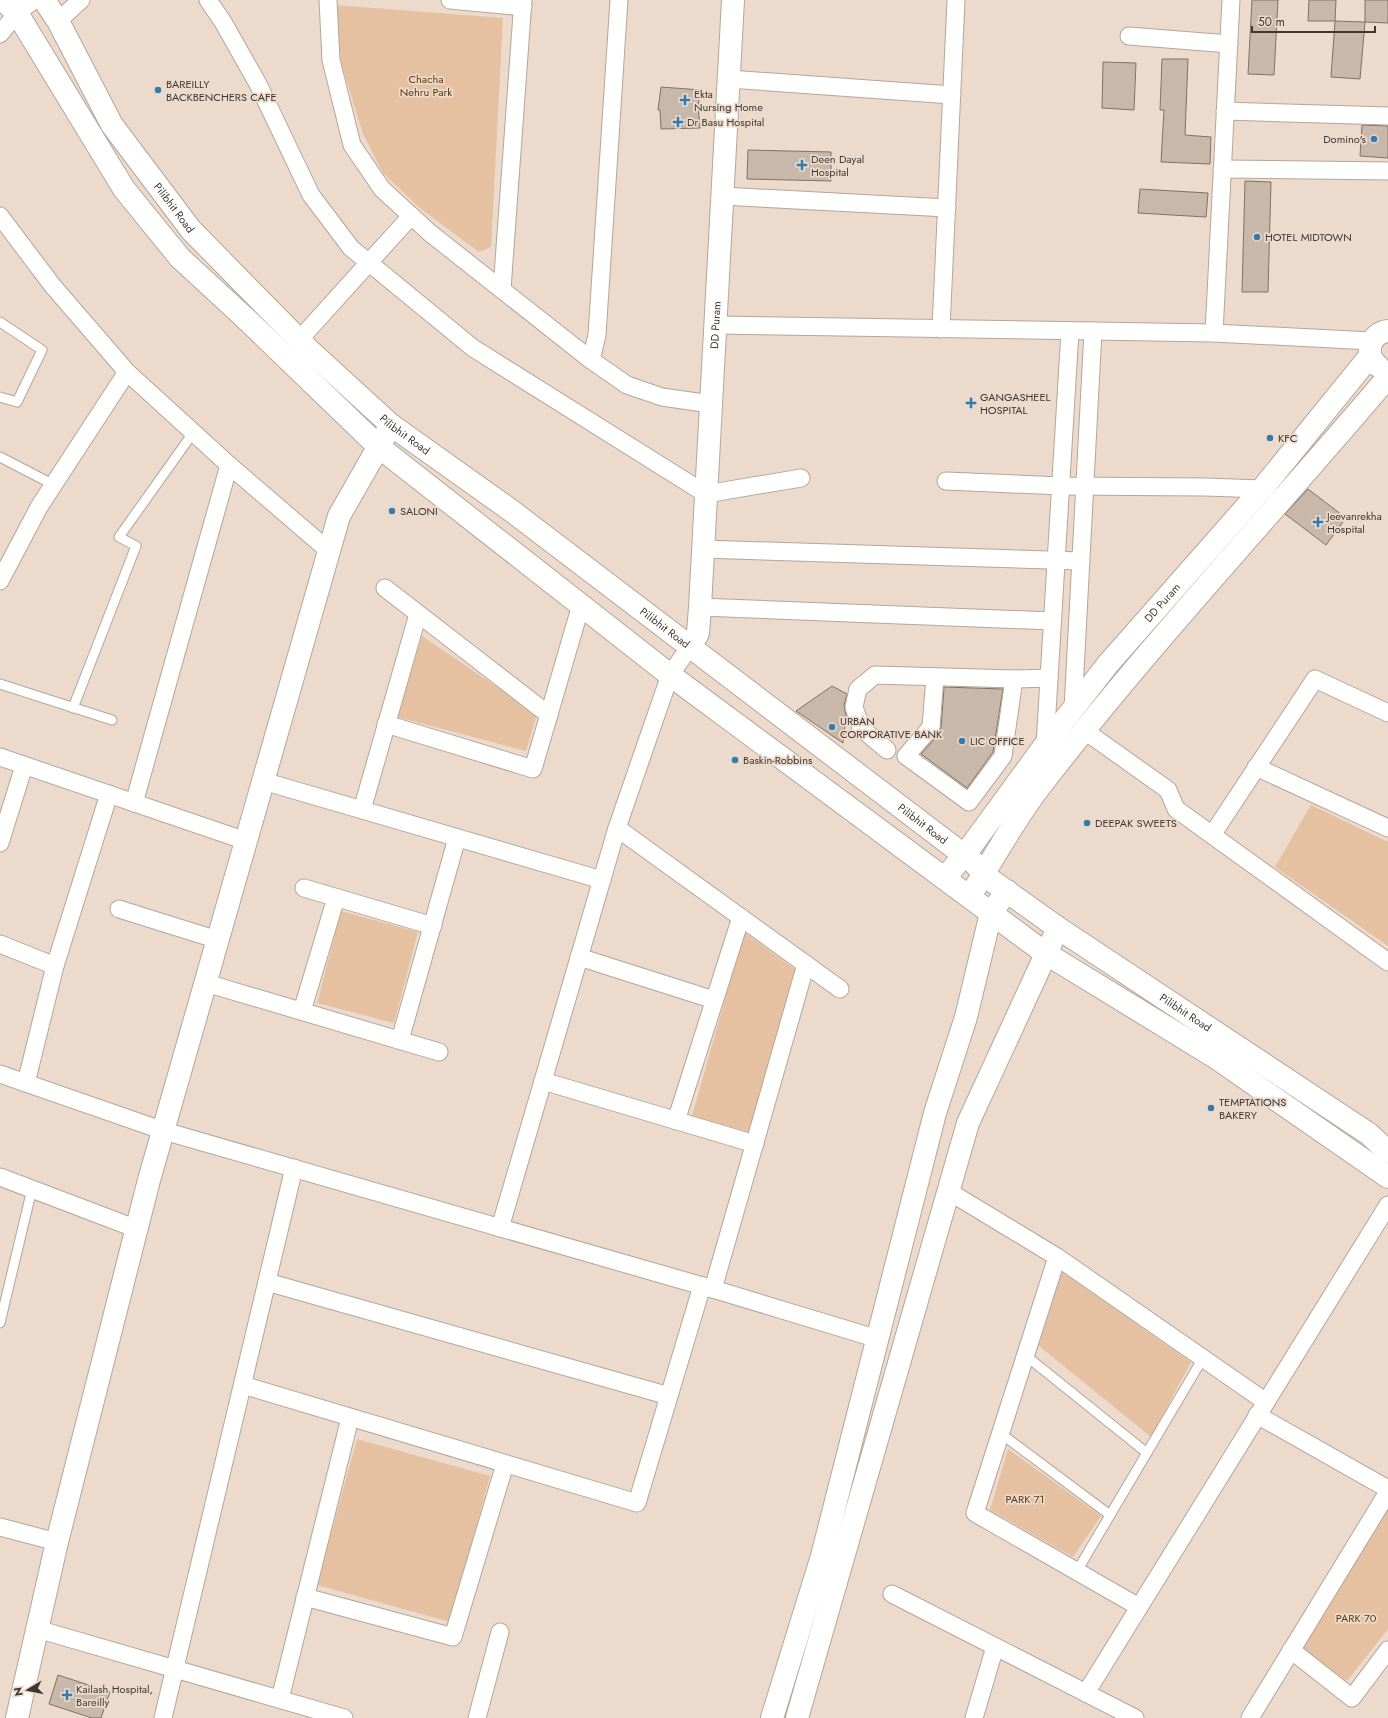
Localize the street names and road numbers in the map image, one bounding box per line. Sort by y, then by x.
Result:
street label: Pilibhit Road [150,179,198,236]
street label: DD Puram [706,301,725,349]
street label: Pilibhit Road [376,411,433,458]
street label: DD Puram [1140,579,1184,626]
street label: Pilibhit Road [637,603,693,652]
street label: Pilibhit Road [894,800,951,848]
street label: Pilibhit Road [1157,990,1215,1035]

